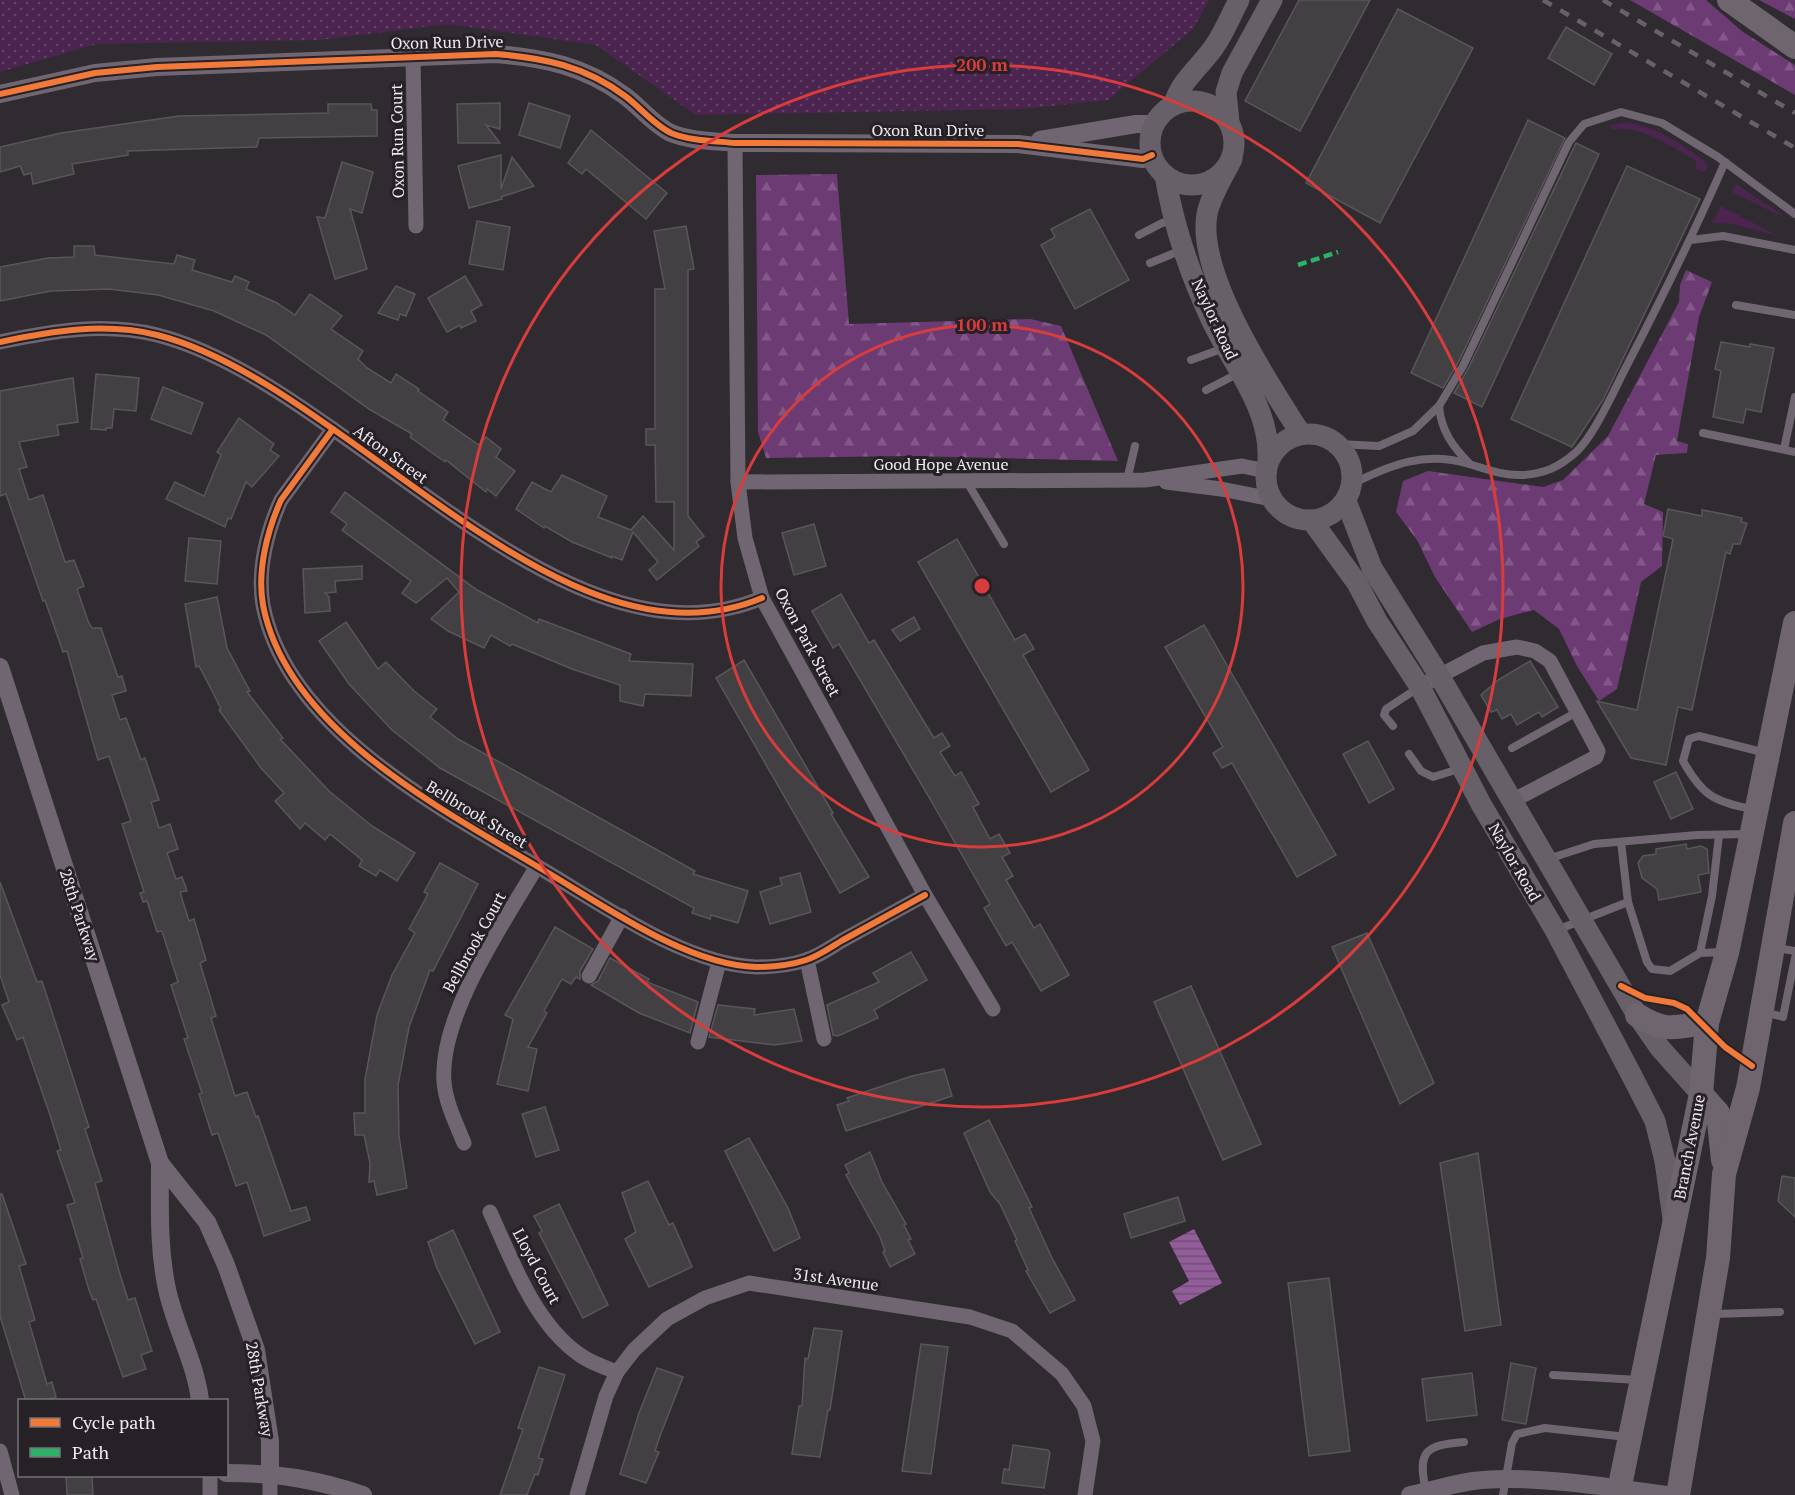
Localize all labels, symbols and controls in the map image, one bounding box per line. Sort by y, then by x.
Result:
street label: Oxon Run Drive [390,30,504,54]
text: 200 m [956,52,1008,76]
street label: Oxon Run Court [385,83,409,199]
street label: Oxon Run Drive [872,119,984,141]
street label: Naylor Road [1187,275,1243,363]
text: 100 m [956,312,1008,336]
street label: Afton Street [349,420,433,489]
street label: Good Hope Avenue [873,453,1009,475]
centre of rings [972,576,992,596]
street label: Oxon Park Street [770,584,846,700]
street label: Bellbrook Street [422,775,532,853]
street label: Naylor Road [1484,819,1546,905]
street label: 28th Parkway [55,866,106,965]
street label: Bellbrook Court [437,888,511,996]
street label: Branch Avenue [1668,1093,1710,1201]
street label: Lloyd Court [508,1224,566,1308]
street label: 31st Avenue [792,1262,880,1296]
street label: 28th Parkway [241,1340,279,1439]
legend [18,1399,228,1477]
text: Cycle path [72,1410,156,1434]
text: Path [72,1440,109,1464]

